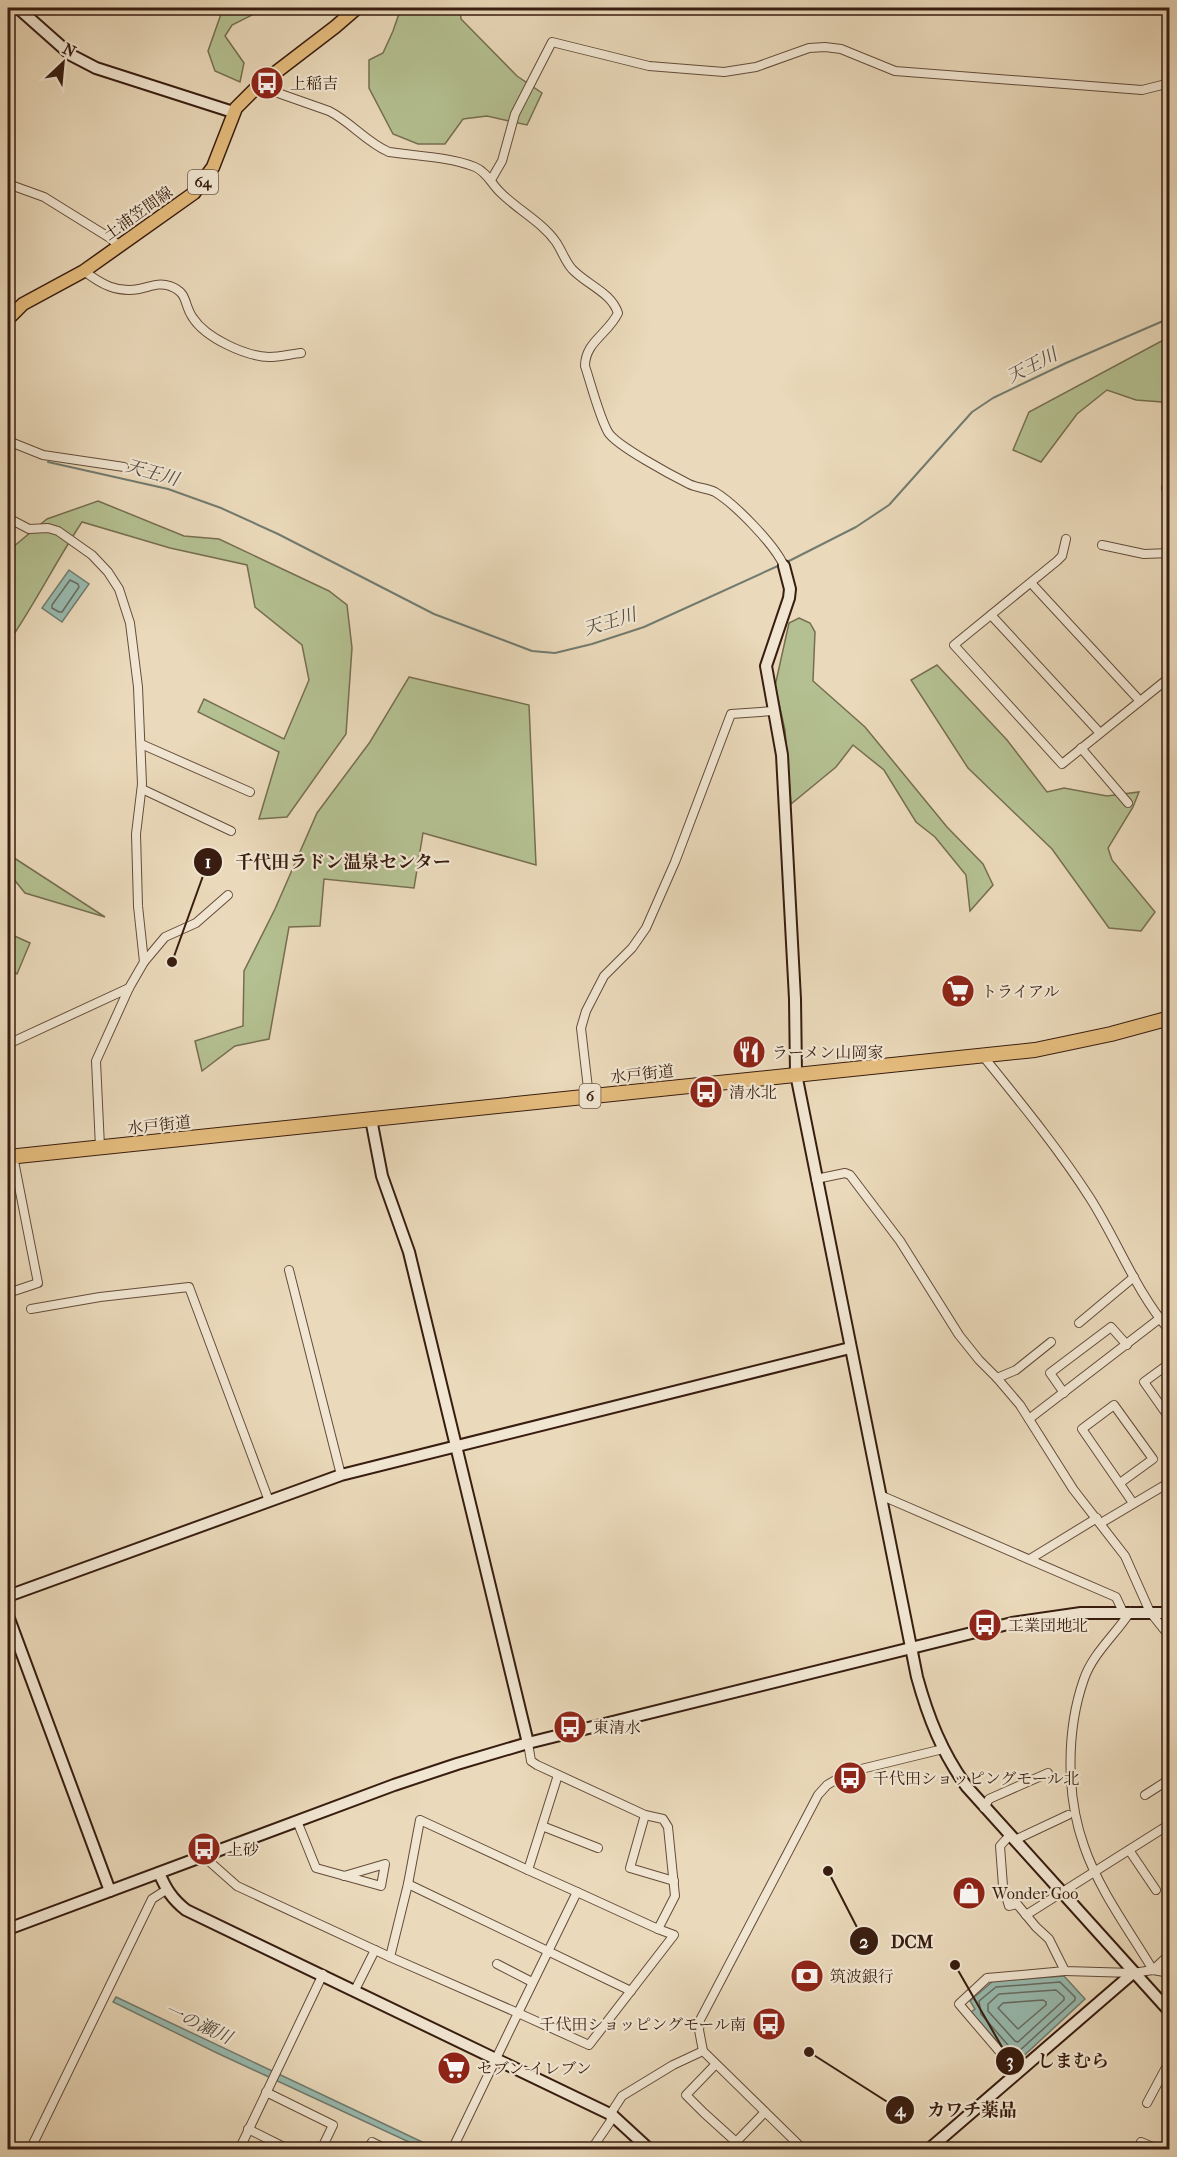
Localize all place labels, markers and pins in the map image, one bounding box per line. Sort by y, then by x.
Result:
bus stop icon: 上稲吉 [249,65,285,101]
place label: 上稲吉 [290,74,338,93]
callout: 千代田ラドン温泉センター [193,844,463,880]
supermarket icon: トライアル [940,973,976,1009]
place label: トライアル [981,982,1059,1001]
restaurant icon: ラーメン山岡家 [731,1034,767,1070]
place label: ラーメン山岡家 [772,1043,883,1062]
bus stop icon: 清水北 [688,1074,724,1110]
place label: 清水北 [729,1083,777,1102]
bus stop icon: 工業団地北 [967,1607,1003,1643]
place label: 工業団地北 [1008,1616,1088,1635]
bus stop icon: 東清水 [552,1709,588,1745]
place label: 東清水 [593,1718,641,1737]
bus stop icon: 千代田ショッピングモール北 [832,1760,868,1796]
place label: 千代田ショッピングモール北 [873,1769,1079,1788]
bus stop icon: 上砂 [186,1831,222,1867]
place label: 上砂 [227,1840,259,1859]
shop icon: Wonder Goo [951,1875,987,1911]
place label: Wonder Goo [991,1884,1078,1903]
callout: DCM [849,1923,946,1959]
bank icon: 筑波銀行 [789,1958,825,1994]
place label: 筑波銀行 [830,1967,894,1986]
bus stop icon: 千代田ショッピングモール南 [751,2006,787,2042]
place label: 千代田ショッピングモール南 [540,2015,746,2034]
callout: しまむら [995,2043,1121,2079]
supermarket icon: セブン-イレブン [436,2050,472,2086]
place label: セブン-イレブン [477,2059,592,2078]
callout: カワチ薬品 [885,2092,1029,2128]

